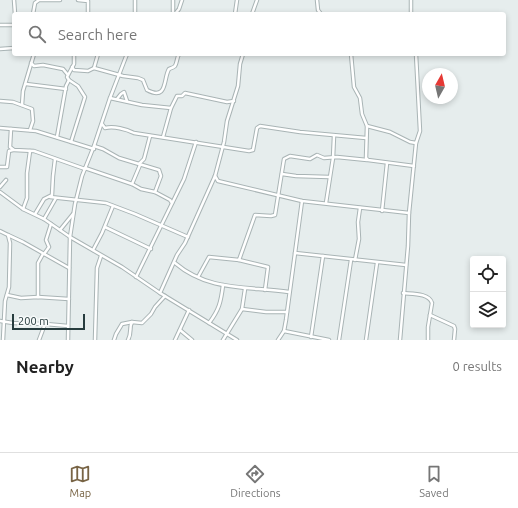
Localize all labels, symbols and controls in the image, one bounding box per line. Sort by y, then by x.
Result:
search box [12,12,506,56]
icon: search [26,23,48,45]
text: Search here [58,26,137,43]
north arrow [422,68,458,104]
map controls [470,256,506,328]
button: locate [470,256,506,292]
button: layers [470,292,506,328]
scale bar [12,312,85,331]
text: 200 m [18,315,49,327]
text: Nearby [16,357,74,376]
text: 0 results [452,359,502,373]
tab: Map [69,463,91,499]
tab: Directions [230,463,281,499]
tab: Saved [419,463,449,499]

